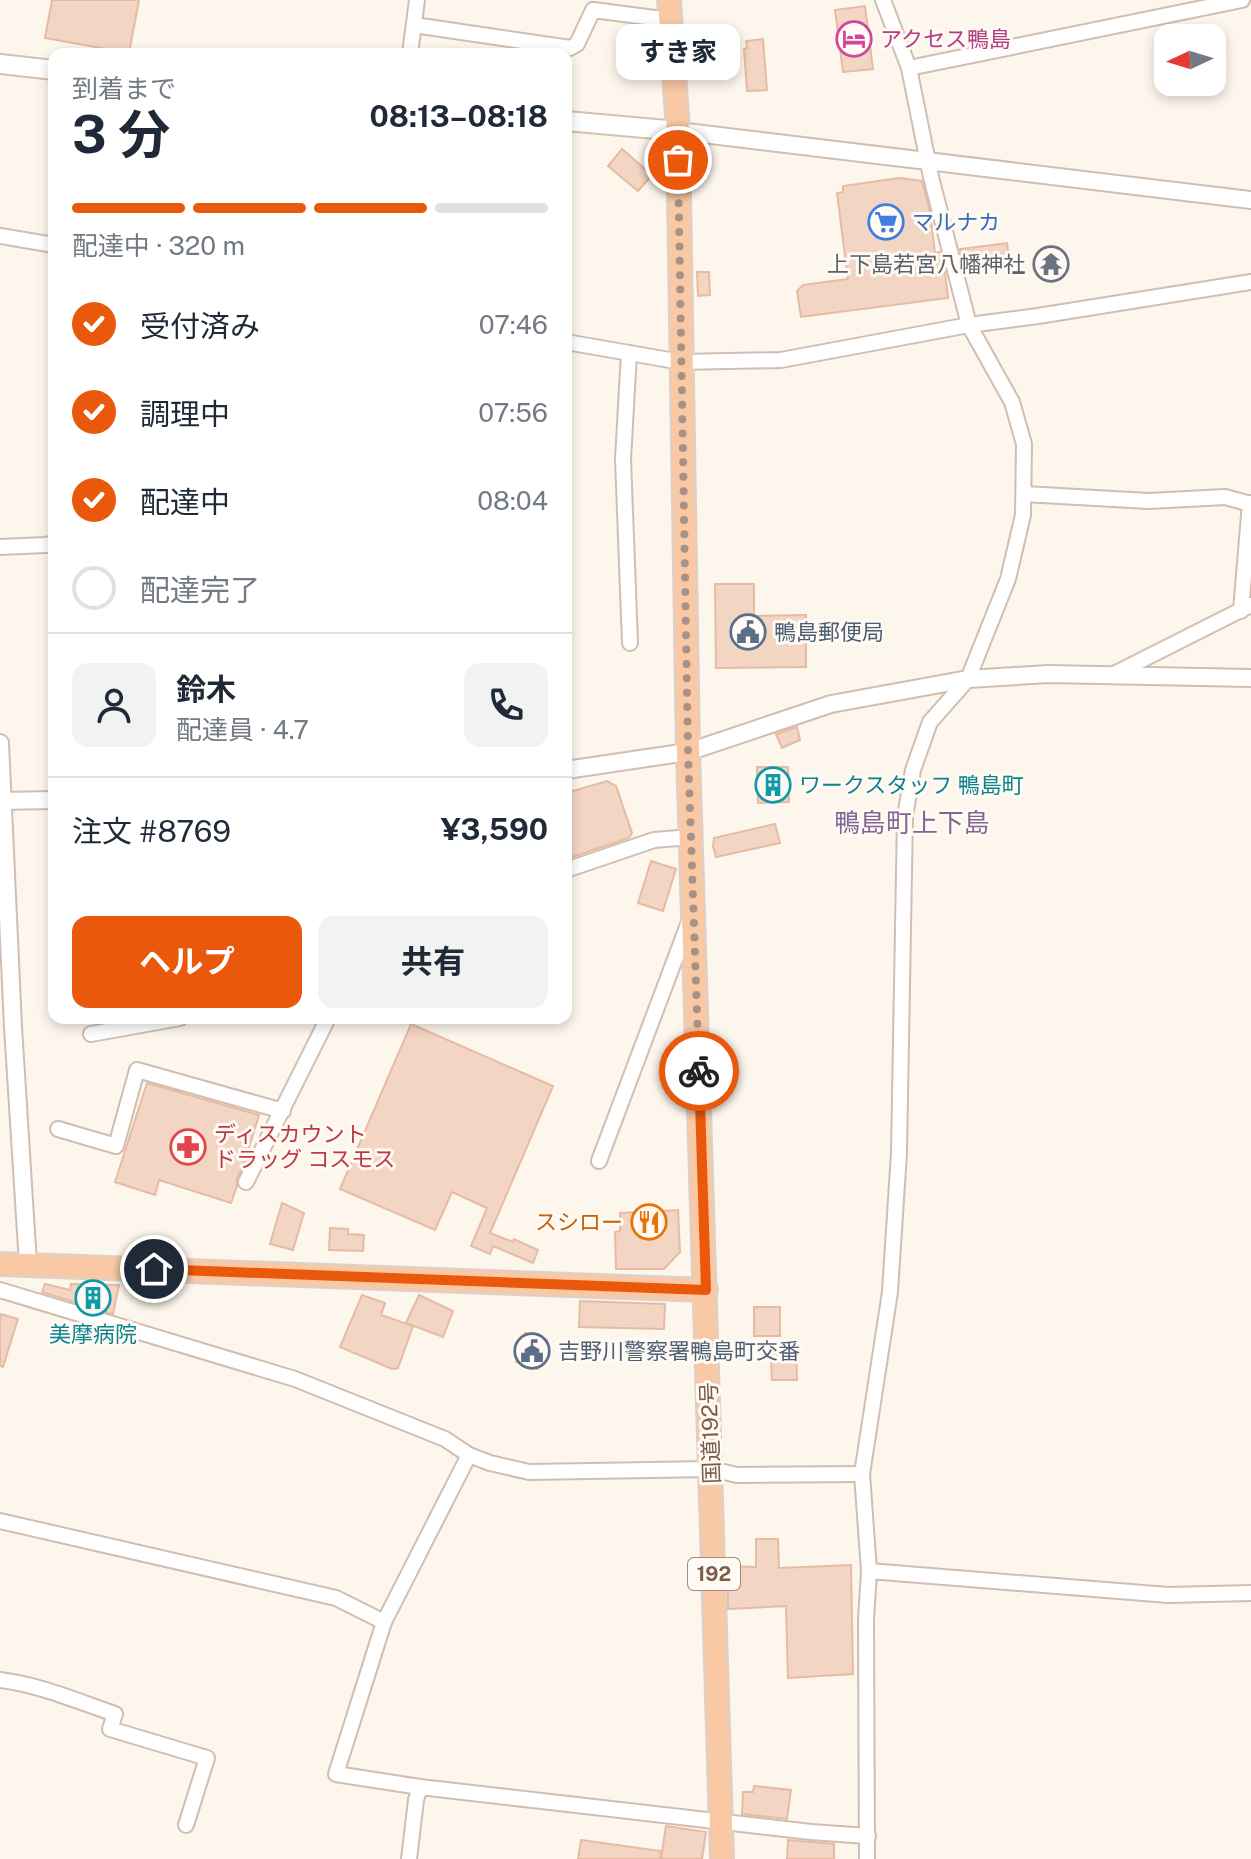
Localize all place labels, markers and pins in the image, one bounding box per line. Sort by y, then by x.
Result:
hotel icon: アクセス鴨島 [835,20,873,58]
callout: すき家 [616,24,740,80]
place label: アクセス鴨島 [880,26,1011,52]
pin [644,126,712,194]
supermarket icon: マルナカ [867,203,905,241]
place label: マルナカ [912,209,1000,235]
temple icon: 上下島若宮八幡神社 [1032,245,1070,283]
place label: 上下島若宮八幡神社 [827,251,1025,277]
public building icon: 鴨島郵便局 [729,613,767,651]
place label: 鴨島郵便局 [774,619,884,645]
building icon: ワークスタッフ 鴨島町 [754,766,792,804]
place label: ワークスタッフ 鴨島町 [799,772,1024,798]
place label: ディスカウント ドラッグ コスモス [214,1121,395,1172]
pharmacy icon: ディスカウント ドラッグ コスモス [169,1128,207,1166]
restaurant icon: スシロー [630,1203,668,1241]
place label: スシロー [535,1209,623,1235]
pin [120,1235,188,1303]
building icon: 美摩病院 [74,1279,112,1317]
place label: 美摩病院 [49,1321,137,1347]
public building icon: 吉野川警察署鴨島町交番 [513,1332,551,1370]
place label: 吉野川警察署鴨島町交番 [558,1338,800,1364]

